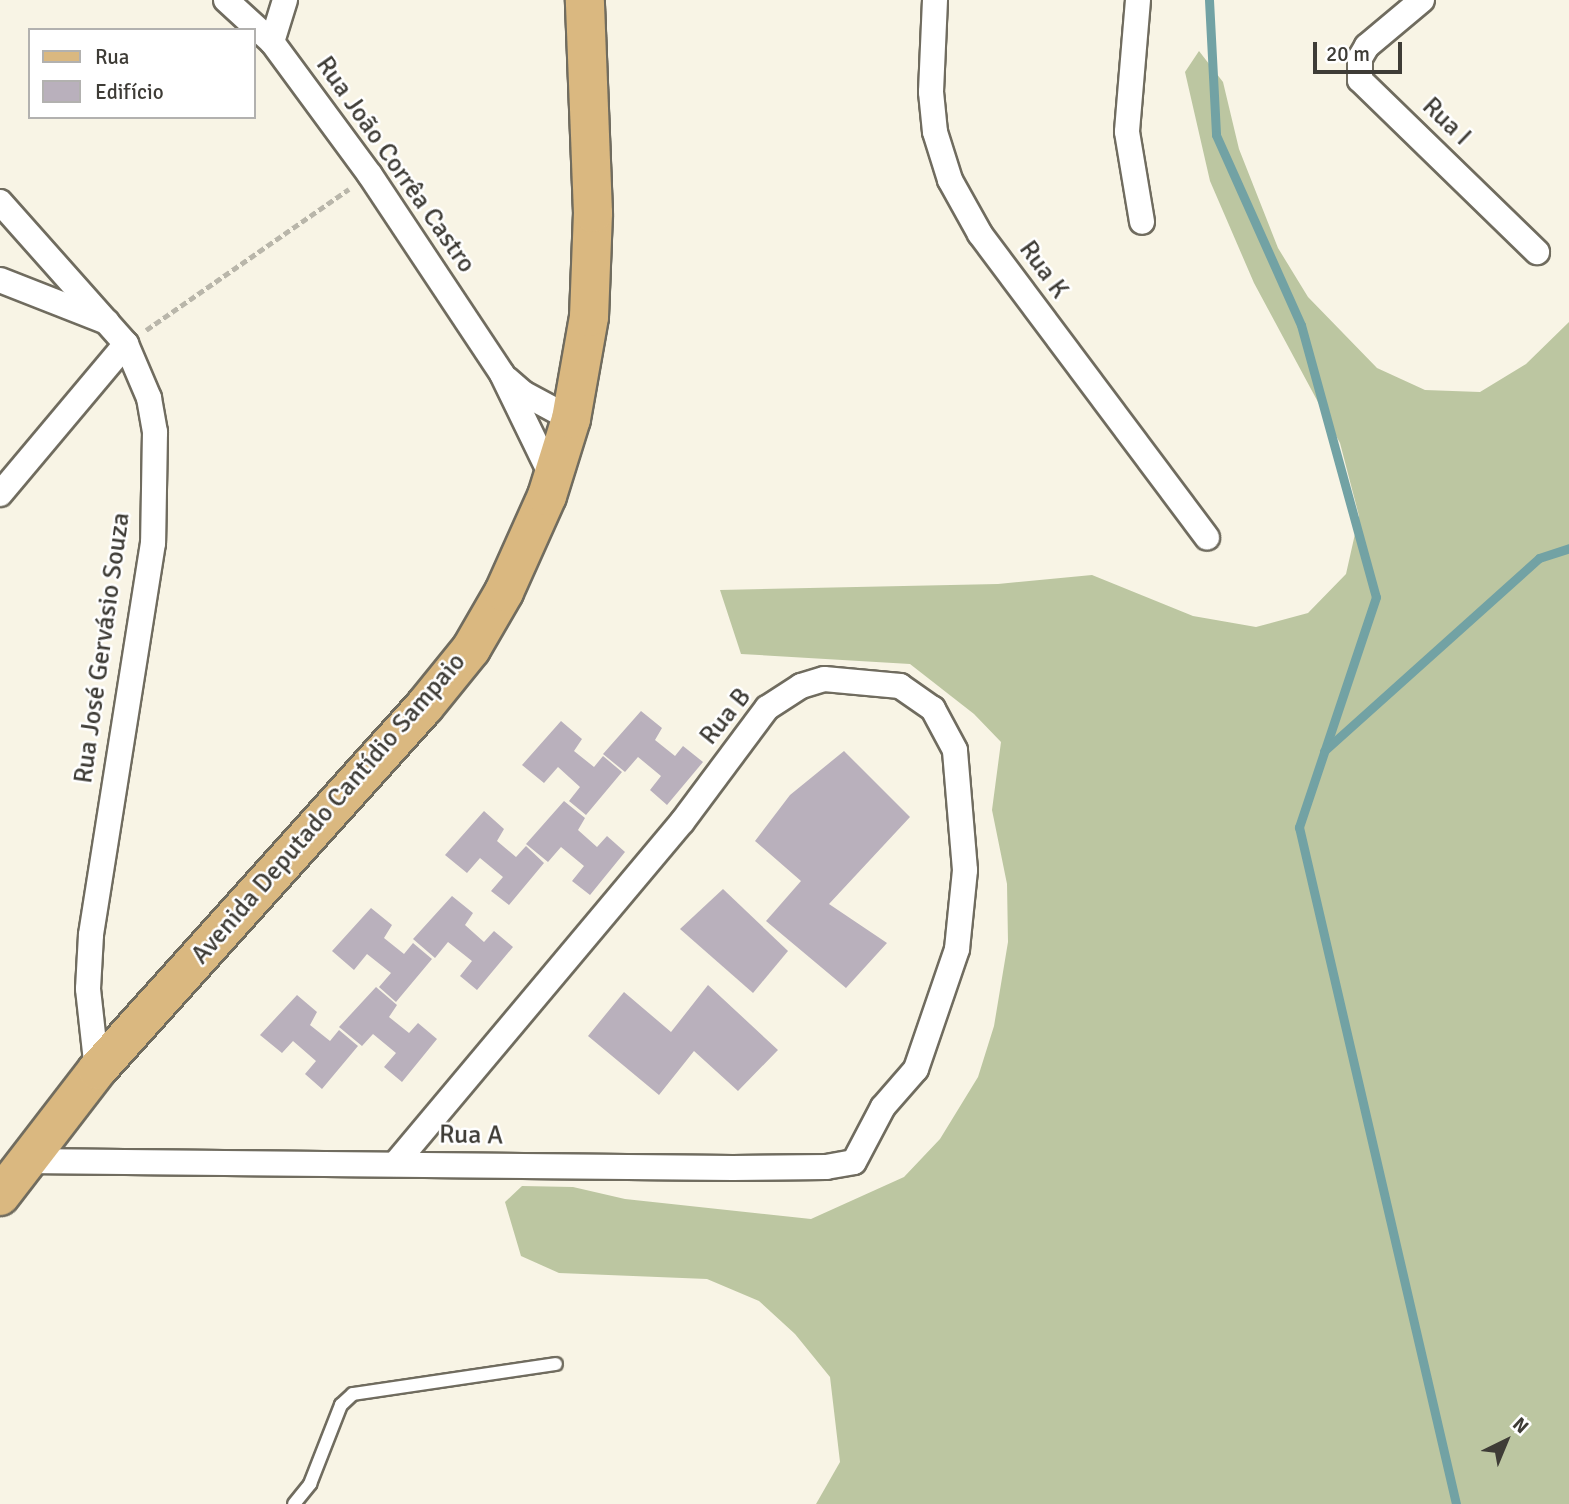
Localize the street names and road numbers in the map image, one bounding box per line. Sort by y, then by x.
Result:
street label: Rua João Corrêa Castro [309,51,481,279]
street label: Rua I [1415,91,1477,153]
street label: Rua K [1012,235,1074,305]
street label: Rua José Gervásio Souza [69,511,137,785]
street label: Avenida Deputado Cantídio Sampaio [185,647,473,971]
street label: Rua B [694,682,758,752]
street label: Rua A [439,1120,503,1152]

